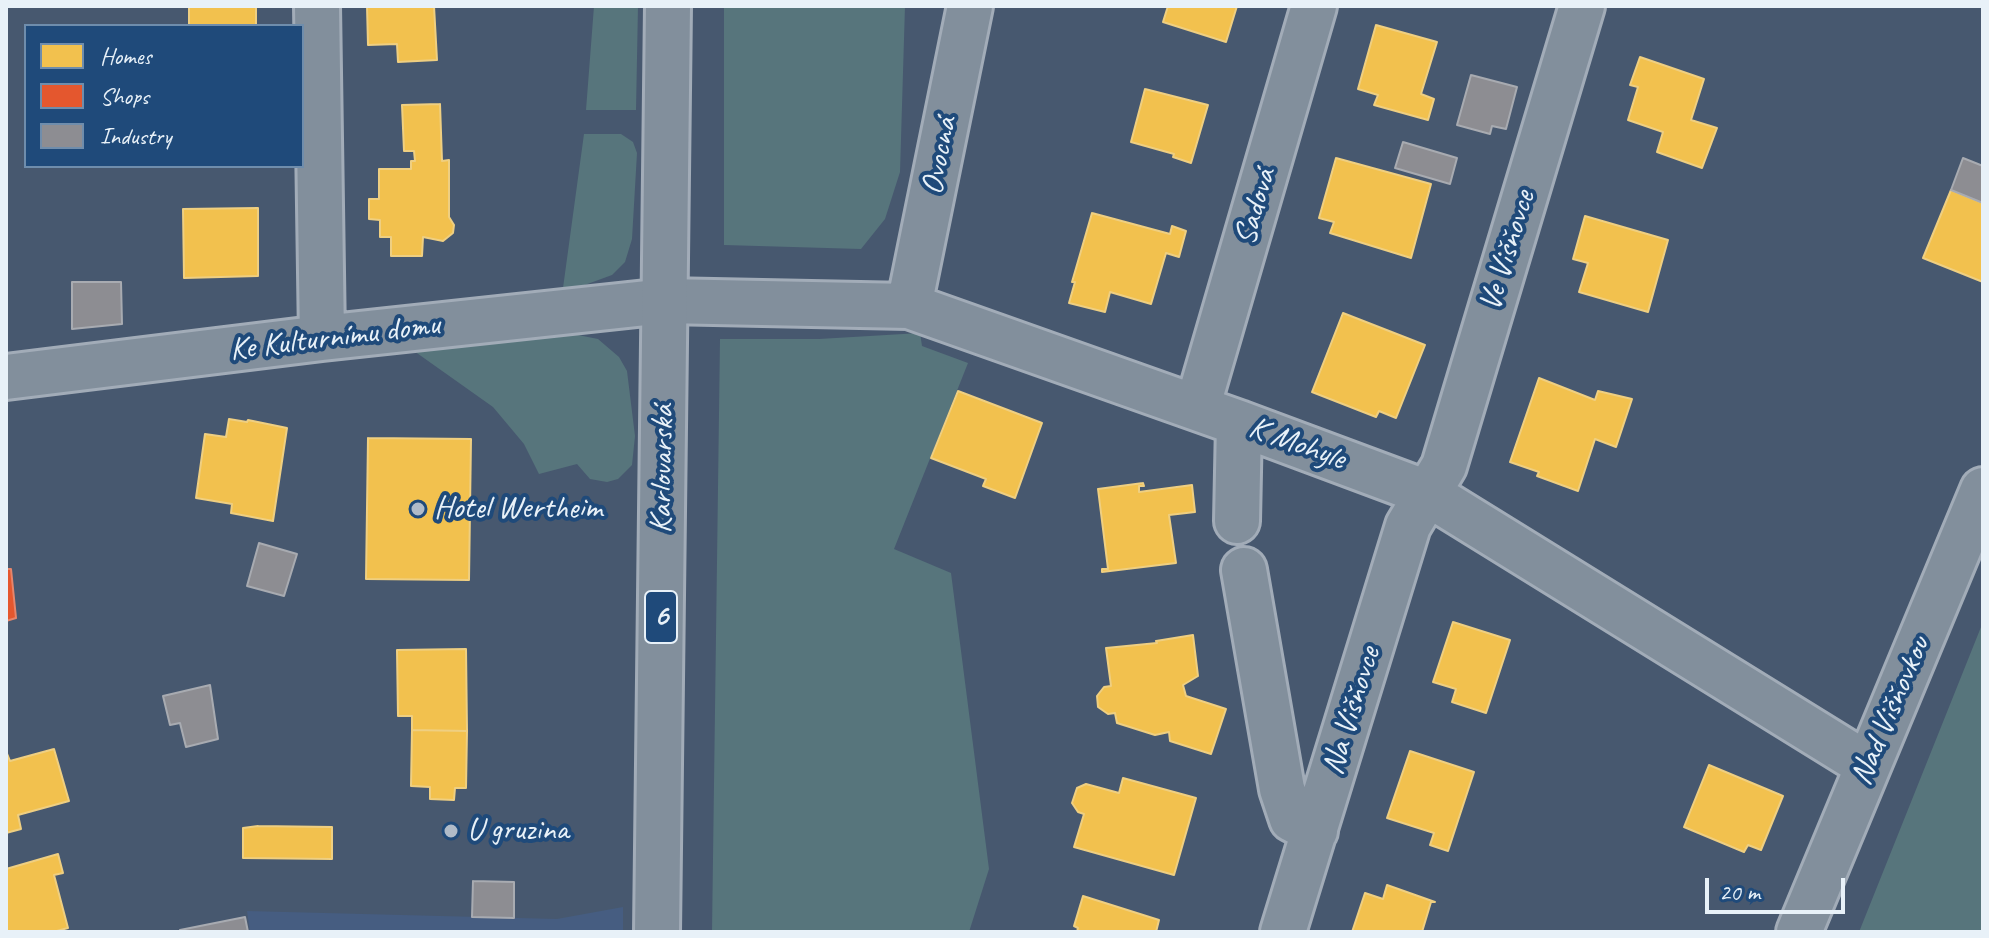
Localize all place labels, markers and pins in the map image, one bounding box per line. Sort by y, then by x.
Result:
place label: Hotel Wertheim [434,490,602,528]
marker: Hotel Wertheim [409,500,427,518]
place label: U gruzina [467,812,568,850]
marker: U gruzina [442,822,460,840]

